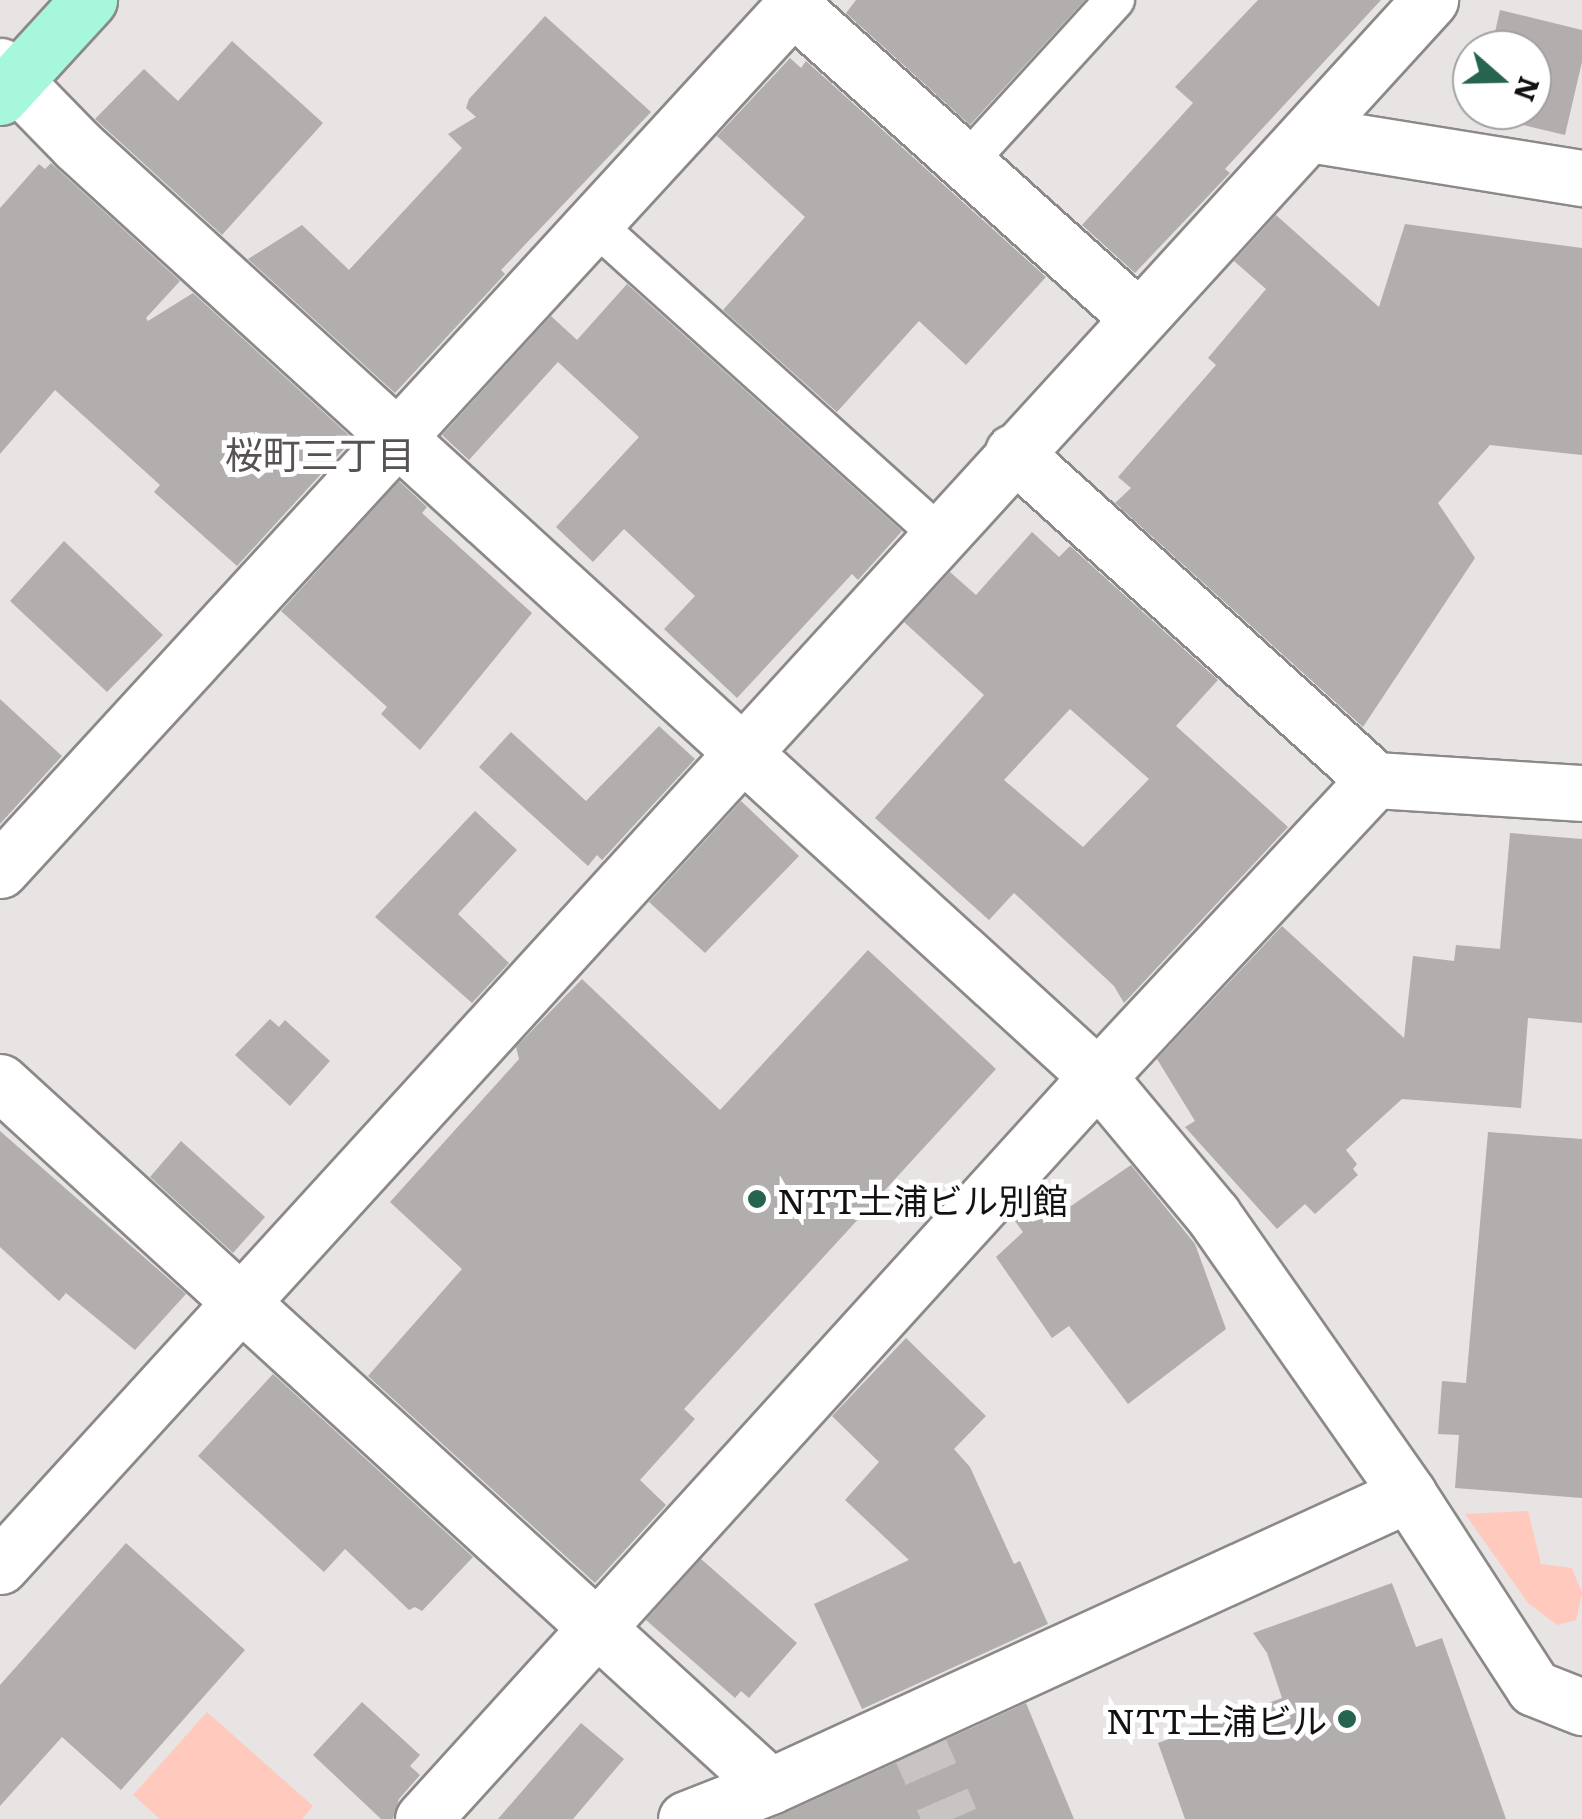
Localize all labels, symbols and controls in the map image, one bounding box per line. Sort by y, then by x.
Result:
north arrow [1452,30,1552,130]
text: N [1505,71,1552,108]
district label: 桜町三丁目 [225,430,415,476]
place label: NTT土浦ビル別館 [777,1178,1068,1220]
marker: NTT土浦ビル別館 [746,1188,768,1210]
place label: NTT土浦ビル [1106,1698,1327,1740]
marker: NTT土浦ビル [1336,1708,1358,1730]

